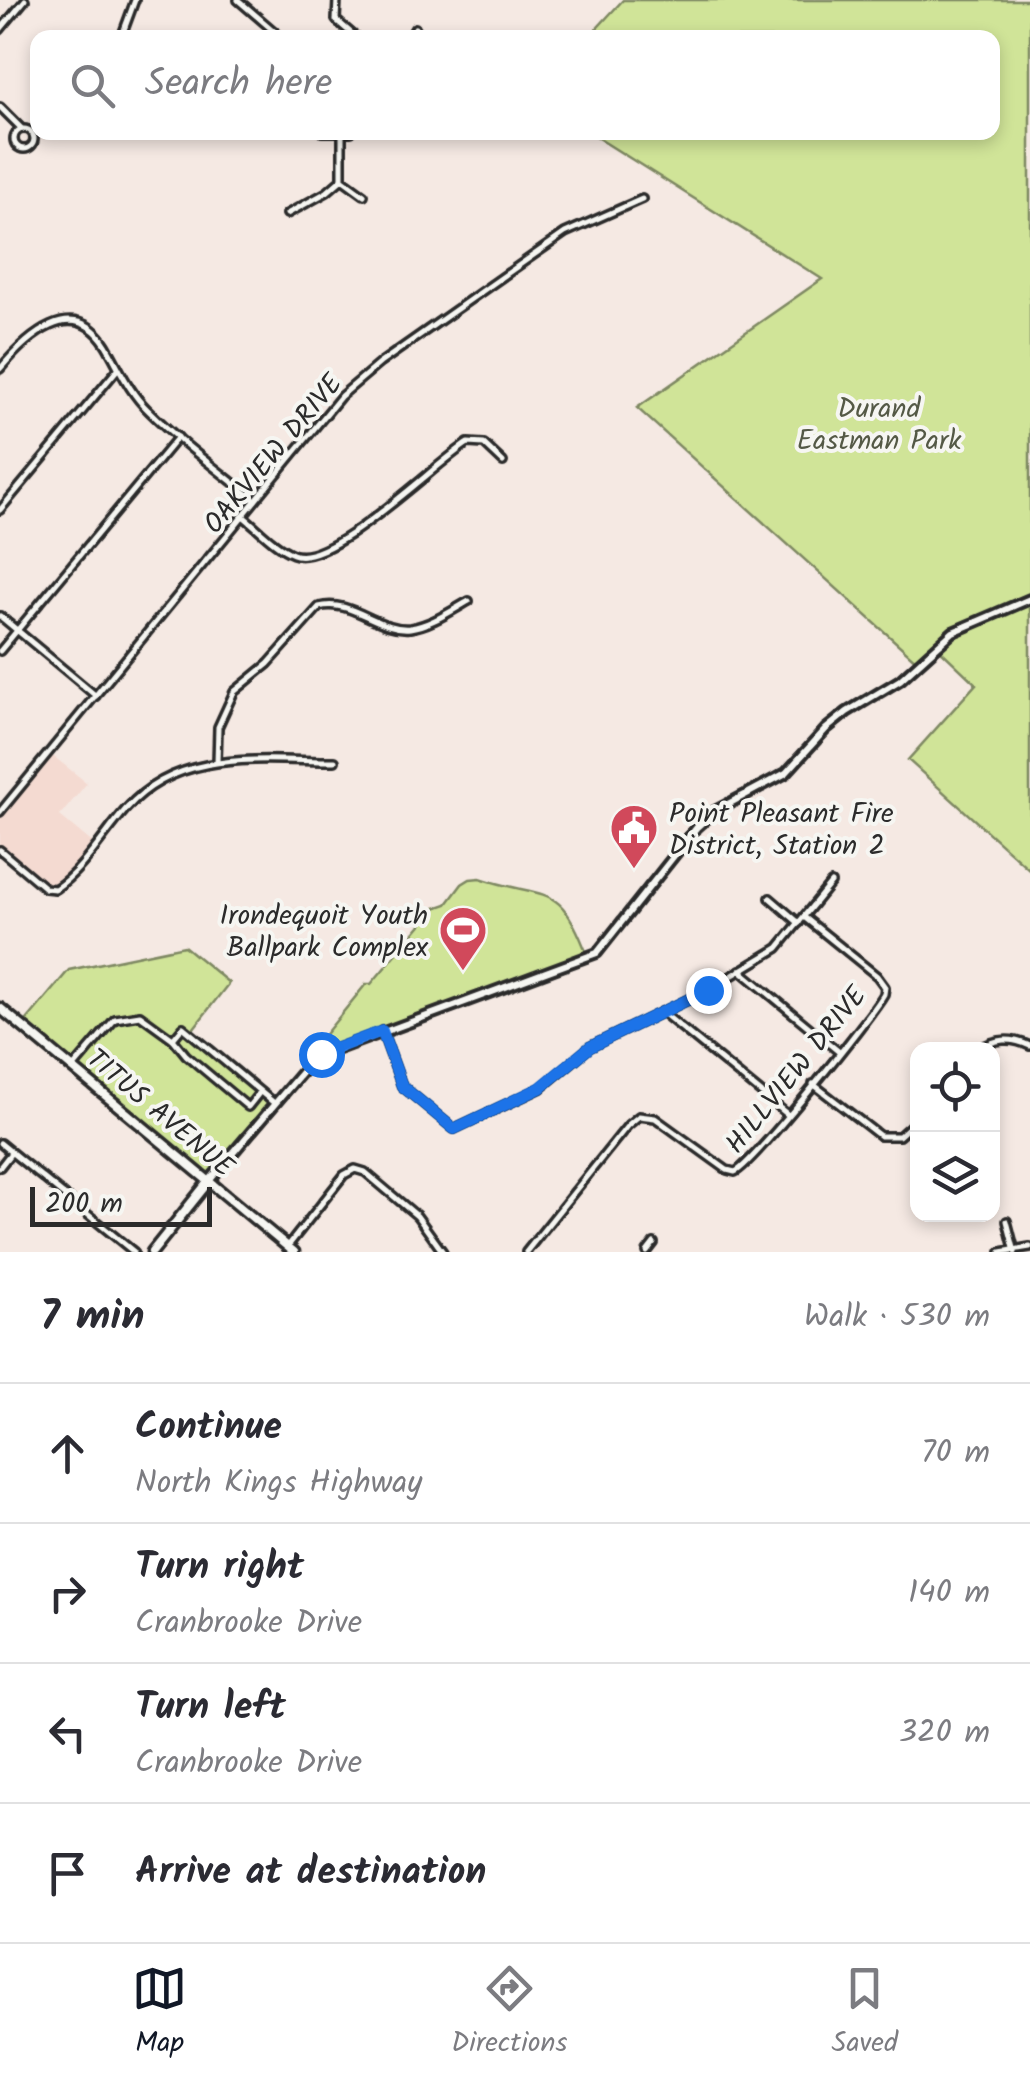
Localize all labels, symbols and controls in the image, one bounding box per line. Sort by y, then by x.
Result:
search box [30,30,1000,140]
text: Search here [145,55,332,115]
icon: search [65,58,120,113]
street label: OAKVIEW DRIVE [193,364,355,545]
park label: Durand Eastman Park [797,387,962,464]
place label: Point Pleasant Fire District, Station 2 [669,792,894,869]
public building icon: Point Pleasant Fire District, Station 2 [608,802,660,870]
place label: Irondequoit Youth Ballpark Complex [220,894,429,971]
sports icon: Irondequoit Youth Ballpark Complex [437,904,489,972]
route end [686,968,732,1014]
street label: HILLVIEW DRIVE [715,976,879,1165]
route start [299,1032,345,1078]
street label: TITUS AVENUE [75,1038,244,1190]
map controls [910,1042,1000,1222]
button: locate [910,1042,1000,1132]
button: layers [910,1132,1000,1222]
scale bar [30,1182,212,1226]
text: 200 m [45,1182,123,1227]
text: 7 min [40,1284,145,1351]
text: Walk · 530 m [804,1292,990,1343]
text: Continue [135,1398,282,1458]
icon: ahead [40,1426,95,1481]
text: 70 m [921,1428,990,1479]
text: North Kings Highway [135,1458,422,1509]
text: Turn right [135,1538,304,1598]
icon: right [40,1566,95,1621]
text: 140 m [908,1568,990,1619]
text: Cranbrooke Drive [135,1598,362,1649]
text: Turn left [135,1678,286,1738]
icon: left [40,1706,95,1761]
text: 320 m [899,1708,990,1759]
text: Cranbrooke Drive [135,1738,362,1789]
text: Arrive at destination [135,1843,486,1903]
icon: arrive [40,1846,95,1901]
tab: Map [132,1961,187,2066]
tab: Directions [451,1961,567,2066]
tab: Saved [832,1961,898,2066]

